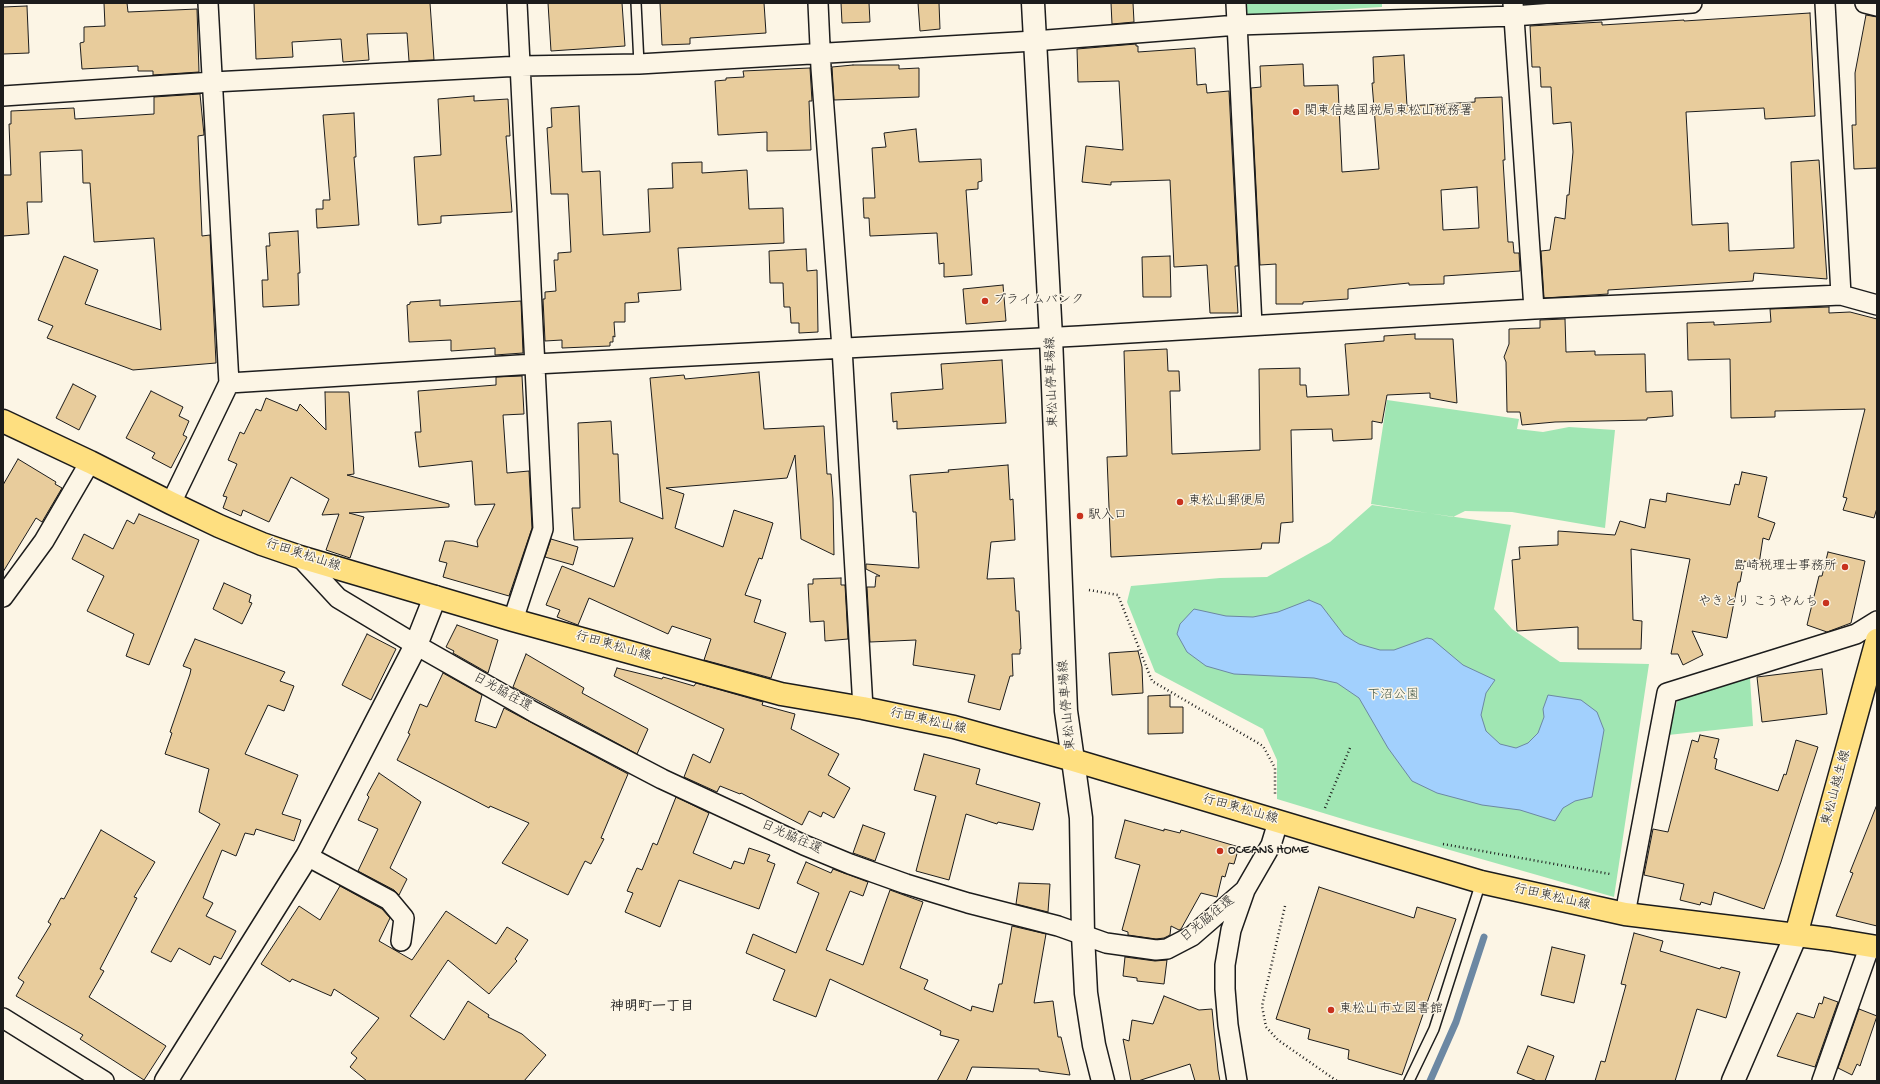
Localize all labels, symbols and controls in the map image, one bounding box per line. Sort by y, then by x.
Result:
place label: 関東信越国税局東松山税務署 [1304,104,1473,120]
marker: 関東信越国税局東松山税務署 [1291,107,1301,117]
place label: プライムバンク [993,293,1084,309]
marker: プライムバンク [980,296,990,306]
street label: 東松山停車場線 [1044,336,1062,428]
place label: 東松山郵便局 [1188,494,1266,510]
marker: 東松山郵便局 [1175,497,1185,507]
place label: 駅入口 [1088,508,1127,524]
marker: 駅入口 [1075,511,1085,521]
street label: 行田東松山線 [263,537,343,575]
place label: 島崎税理士事務所 [1733,559,1837,575]
marker: 島崎税理士事務所 [1840,562,1850,572]
place label: やきとり こうやんち [1698,595,1818,611]
marker: やきとり こうやんち [1821,598,1831,608]
street label: 行田東松山線 [573,629,653,665]
street label: 東松山停車場線 [1056,659,1080,751]
street label: 日光脇往還 [470,670,534,716]
park label: 下沼公園 [1367,688,1419,704]
street label: 行田東松山線 [888,706,968,738]
street label: 東松山越生線 [1819,748,1855,828]
street label: 行田東松山線 [1200,792,1280,828]
street label: 日光脇往還 [758,818,824,858]
place label: OCEANS HOME [1228,843,1309,859]
marker: OCEANS HOME [1215,846,1225,856]
street label: 行田東松山線 [1512,882,1592,914]
street label: 日光脇往還 [1178,893,1238,947]
district label: 神明町一丁目 [610,1000,694,1016]
place label: 東松山市立図書館 [1339,1002,1443,1018]
marker: 東松山市立図書館 [1326,1005,1336,1015]

